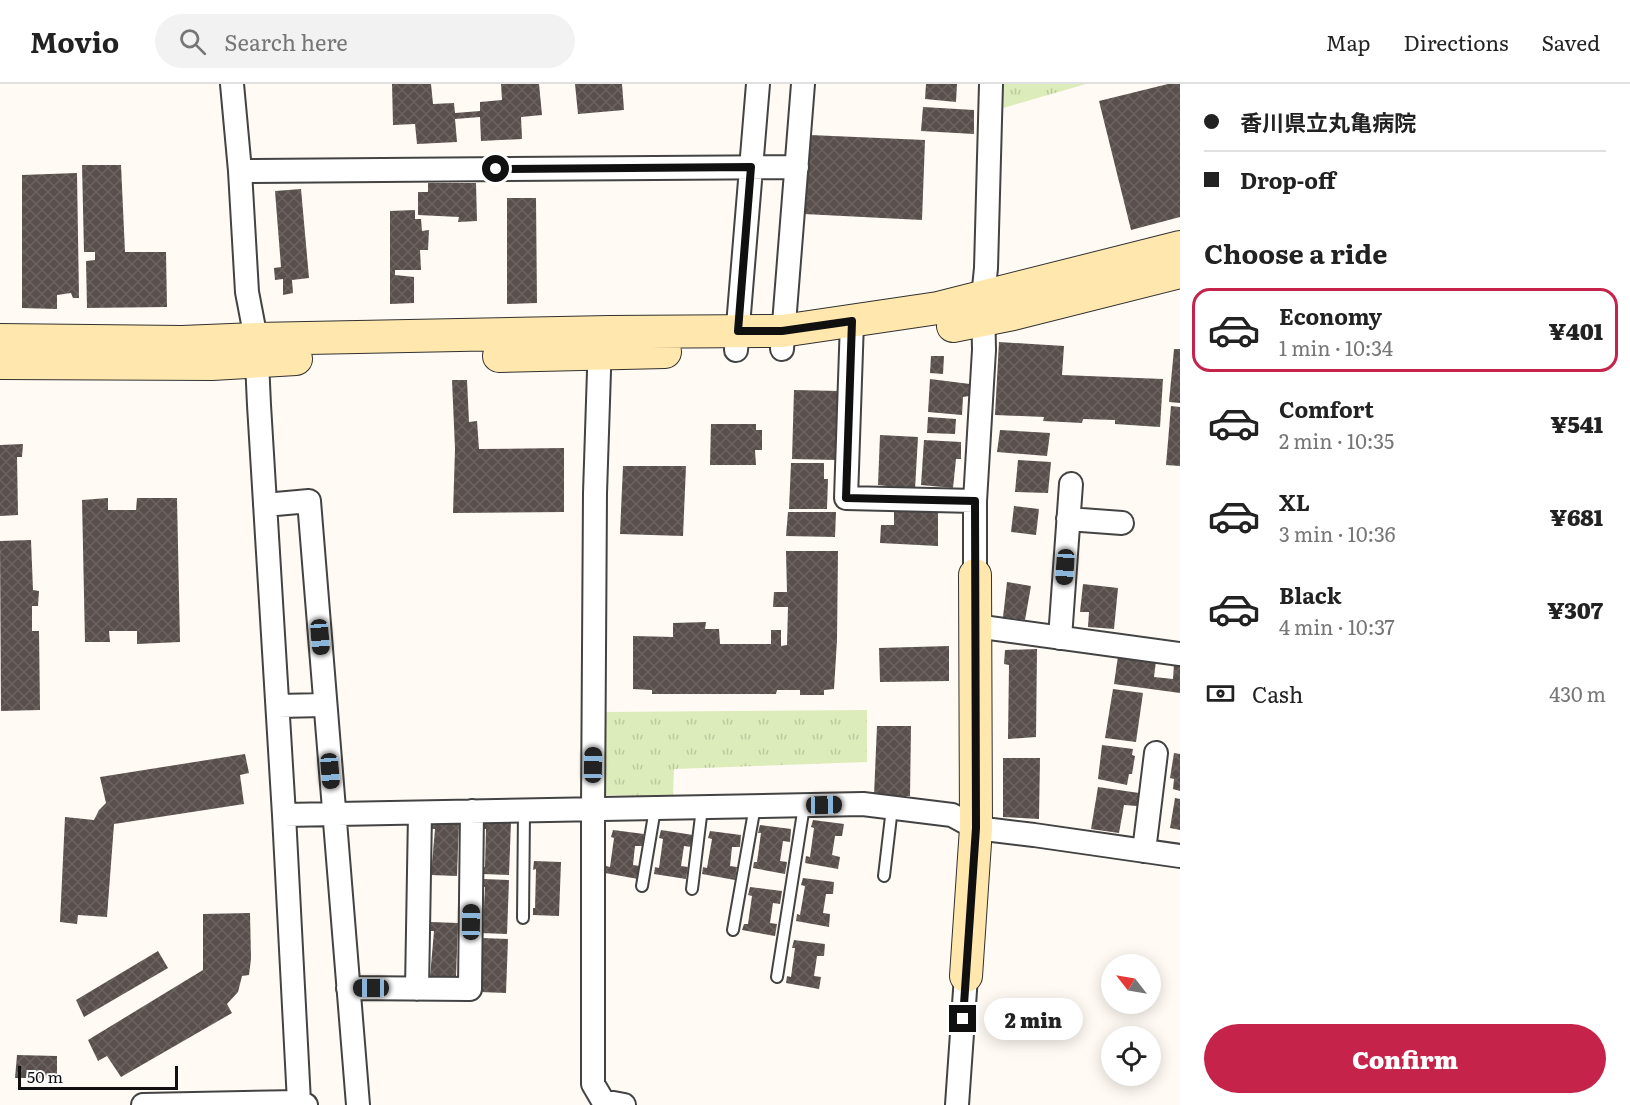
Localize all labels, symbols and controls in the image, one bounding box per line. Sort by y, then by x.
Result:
search box [155,14,575,68]
text: Movio [30,20,119,62]
icon: search [176,25,209,58]
text: Search here [224,25,348,58]
text: Map [1326,26,1371,57]
text: Directions [1404,26,1509,57]
text: Saved [1542,26,1600,57]
text: 香川県立丸亀病院 [1240,105,1416,138]
route start [482,155,509,182]
text: Drop-off [1240,163,1336,196]
text: Choose a ride [1204,232,1387,272]
text: Economy [1279,299,1382,332]
icon: car [1207,303,1261,357]
text: ¥401 [1549,314,1603,347]
text: 1 min · 10:34 [1279,332,1393,362]
text: Comfort [1279,392,1374,425]
icon: car [1207,396,1261,450]
text: ¥541 [1550,407,1603,440]
text: 2 min · 10:35 [1279,425,1394,455]
text: XL [1279,485,1310,518]
icon: car [1207,489,1261,543]
text: ¥681 [1550,500,1603,533]
text: 3 min · 10:36 [1279,518,1396,548]
car [1055,548,1075,586]
text: Black [1279,578,1341,611]
icon: car [1207,582,1261,636]
text: ¥307 [1547,593,1603,626]
text: 4 min · 10:37 [1279,611,1395,641]
car [309,618,331,656]
icon: cash [1204,677,1237,710]
text: Cash [1252,677,1303,710]
text: 430 m [1549,678,1606,708]
car [584,747,602,783]
car [319,752,341,790]
car [806,796,842,814]
car [462,904,480,940]
north arrow [1101,954,1161,1014]
map controls [1101,954,1161,1086]
car [353,979,389,997]
callout: 2 min [984,998,1083,1040]
text: 2 min [1005,1004,1062,1034]
route end [949,1005,976,1032]
button: Confirm [1204,1024,1606,1093]
button: locate [1101,1026,1161,1086]
scale bar [18,1063,178,1090]
text: 50 m [27,1064,63,1088]

